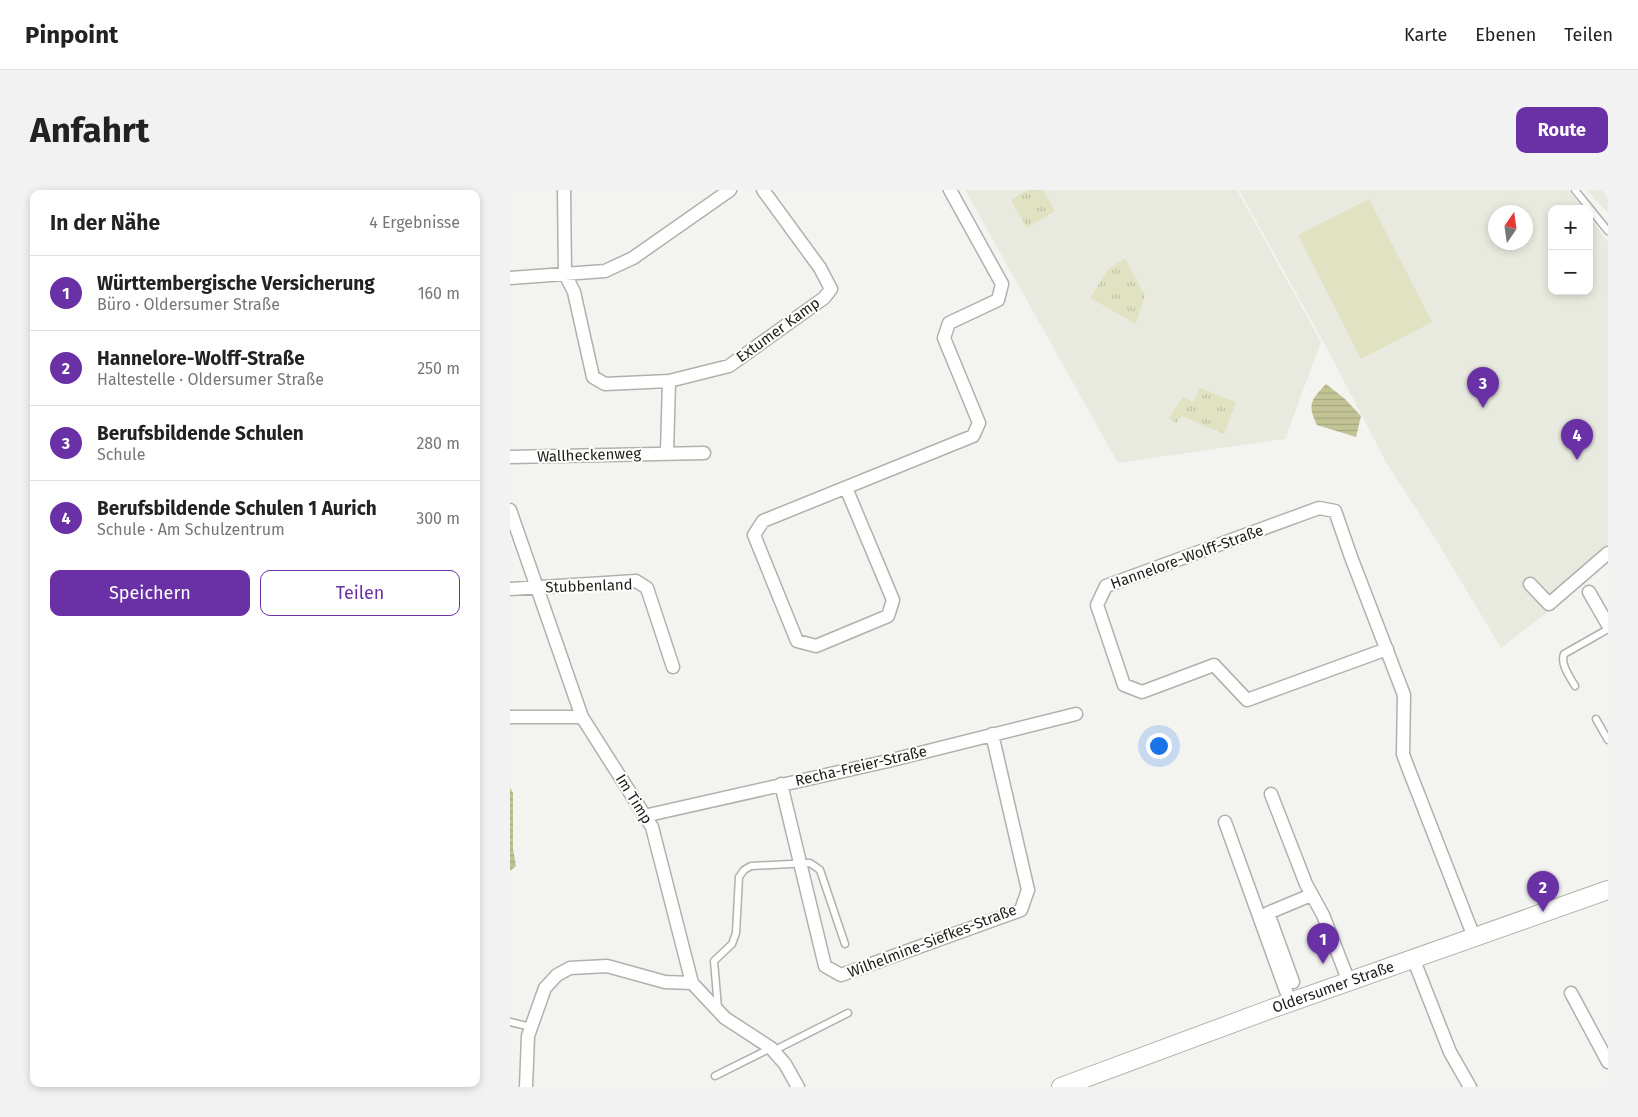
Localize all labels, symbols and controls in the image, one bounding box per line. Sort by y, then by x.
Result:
text: Pinpoint [25,21,118,49]
text: Karte [1404,24,1447,46]
text: Ebenen [1475,24,1536,46]
text: Teilen [1564,24,1613,46]
button: Route [1516,107,1608,153]
text: Anfahrt [30,109,149,151]
north arrow [1488,205,1533,250]
map controls [1548,205,1593,295]
button: + [1548,205,1593,250]
text: In der Nähe [50,210,160,236]
text: 4 Ergebnisse [369,213,460,232]
button: − [1548,250,1593,295]
text: Württembergische Versicherung [97,272,375,295]
text: 1 [62,284,70,303]
text: 160 m [418,284,460,303]
street label: Extumer Kamp [733,294,823,366]
text: Büro · Oldersumer Straße [97,295,280,314]
text: Hannelore-Wolff-Straße [97,347,305,370]
text: 2 [62,359,70,378]
text: 250 m [417,359,460,378]
pin: 3 [1467,367,1499,408]
text: Haltestelle · Oldersumer Straße [97,370,324,389]
pin: 4 [1561,419,1593,460]
text: Berufsbildende Schulen [97,422,304,445]
text: 3 [62,434,70,453]
text: 280 m [416,434,460,453]
street label: Wallheckenweg [537,444,642,466]
text: Schule [97,445,145,464]
text: Berufsbildende Schulen 1 Aurich [97,497,377,520]
text: 4 [61,509,71,528]
text: 300 m [416,509,460,528]
text: Schule · Am Schulzentrum [97,520,285,539]
street label: Hannelore-Wolff-Straße [1108,521,1266,593]
button: Speichern [50,570,250,616]
button: Teilen [260,570,460,616]
street label: Stubbenland [545,575,633,597]
your location [1146,733,1172,759]
street label: Recha-Freier-Straße [793,742,929,790]
street label: Im Timp [612,771,656,827]
pin: 2 [1527,871,1559,912]
street label: Wilhelmine-Siefkes-Straße [845,900,1019,982]
pin: 1 [1307,923,1339,964]
street label: Oldersumer Straße [1270,957,1397,1017]

